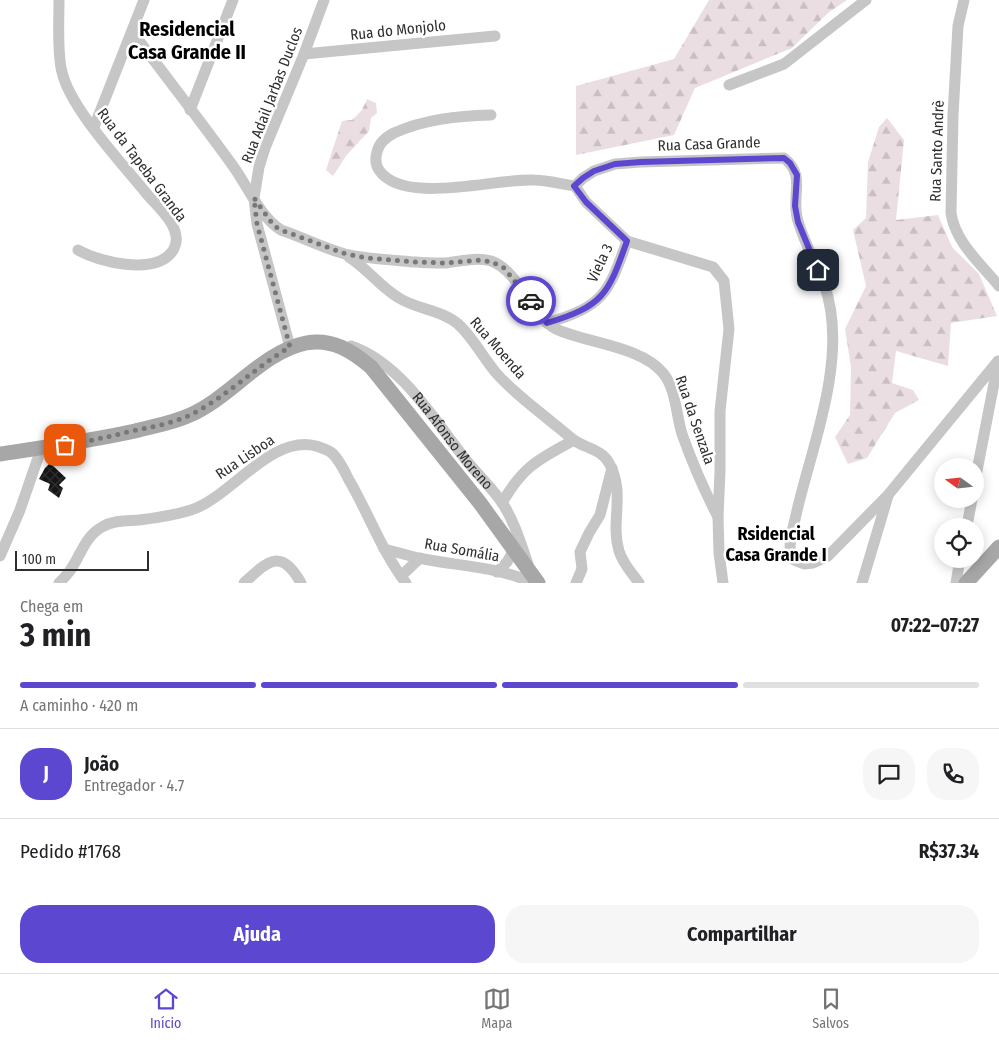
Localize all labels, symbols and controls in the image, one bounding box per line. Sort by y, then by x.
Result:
street label: Rua do Monjolo [349,16,447,44]
district label: Residencial Casa Grande II [128,17,246,64]
street label: Rua Adail Jarbas Duclos [238,24,306,166]
street label: Rua Santo Andrè [926,100,948,202]
street label: Rua da Tapeba Granda [93,105,191,225]
street label: Rua Casa Grande [657,133,761,155]
street label: Viela 3 [583,241,617,285]
pin [797,249,839,291]
icon: home [804,256,832,284]
courier [506,276,556,326]
icon: car [517,287,545,315]
street label: Rua Moenda [466,313,530,383]
street label: Rua da Senzala [671,373,719,467]
street label: Rua Afonso Moreno [408,388,497,493]
pin [44,424,86,466]
icon: bag [51,431,79,459]
street label: Rua Lisboa [212,431,278,483]
north arrow [934,458,984,508]
map controls [934,458,984,568]
button: locate [934,518,984,568]
district label: Rsidencial Casa Grande I [725,523,827,566]
street label: Rua Somália [423,535,501,565]
scale bar [15,548,149,571]
text: 100 m [22,551,56,568]
text: Chega em [20,597,83,616]
text: 07:22–07:27 [891,614,979,637]
text: 3 min [20,616,91,654]
text: A caminho · 420 m [20,696,138,715]
button: chat [863,748,915,800]
button: phone [927,748,979,800]
text: João [84,753,119,776]
text: J [43,762,49,785]
text: Entregador · 4.7 [84,776,184,795]
text: Pedido #1768 [20,840,121,863]
text: R$37.34 [919,840,979,863]
button: Ajuda [20,905,495,963]
button: Compartilhar [505,905,979,963]
tab: Início [150,985,181,1032]
tab: Mapa [481,985,512,1032]
tab: Salvos [812,985,849,1032]

